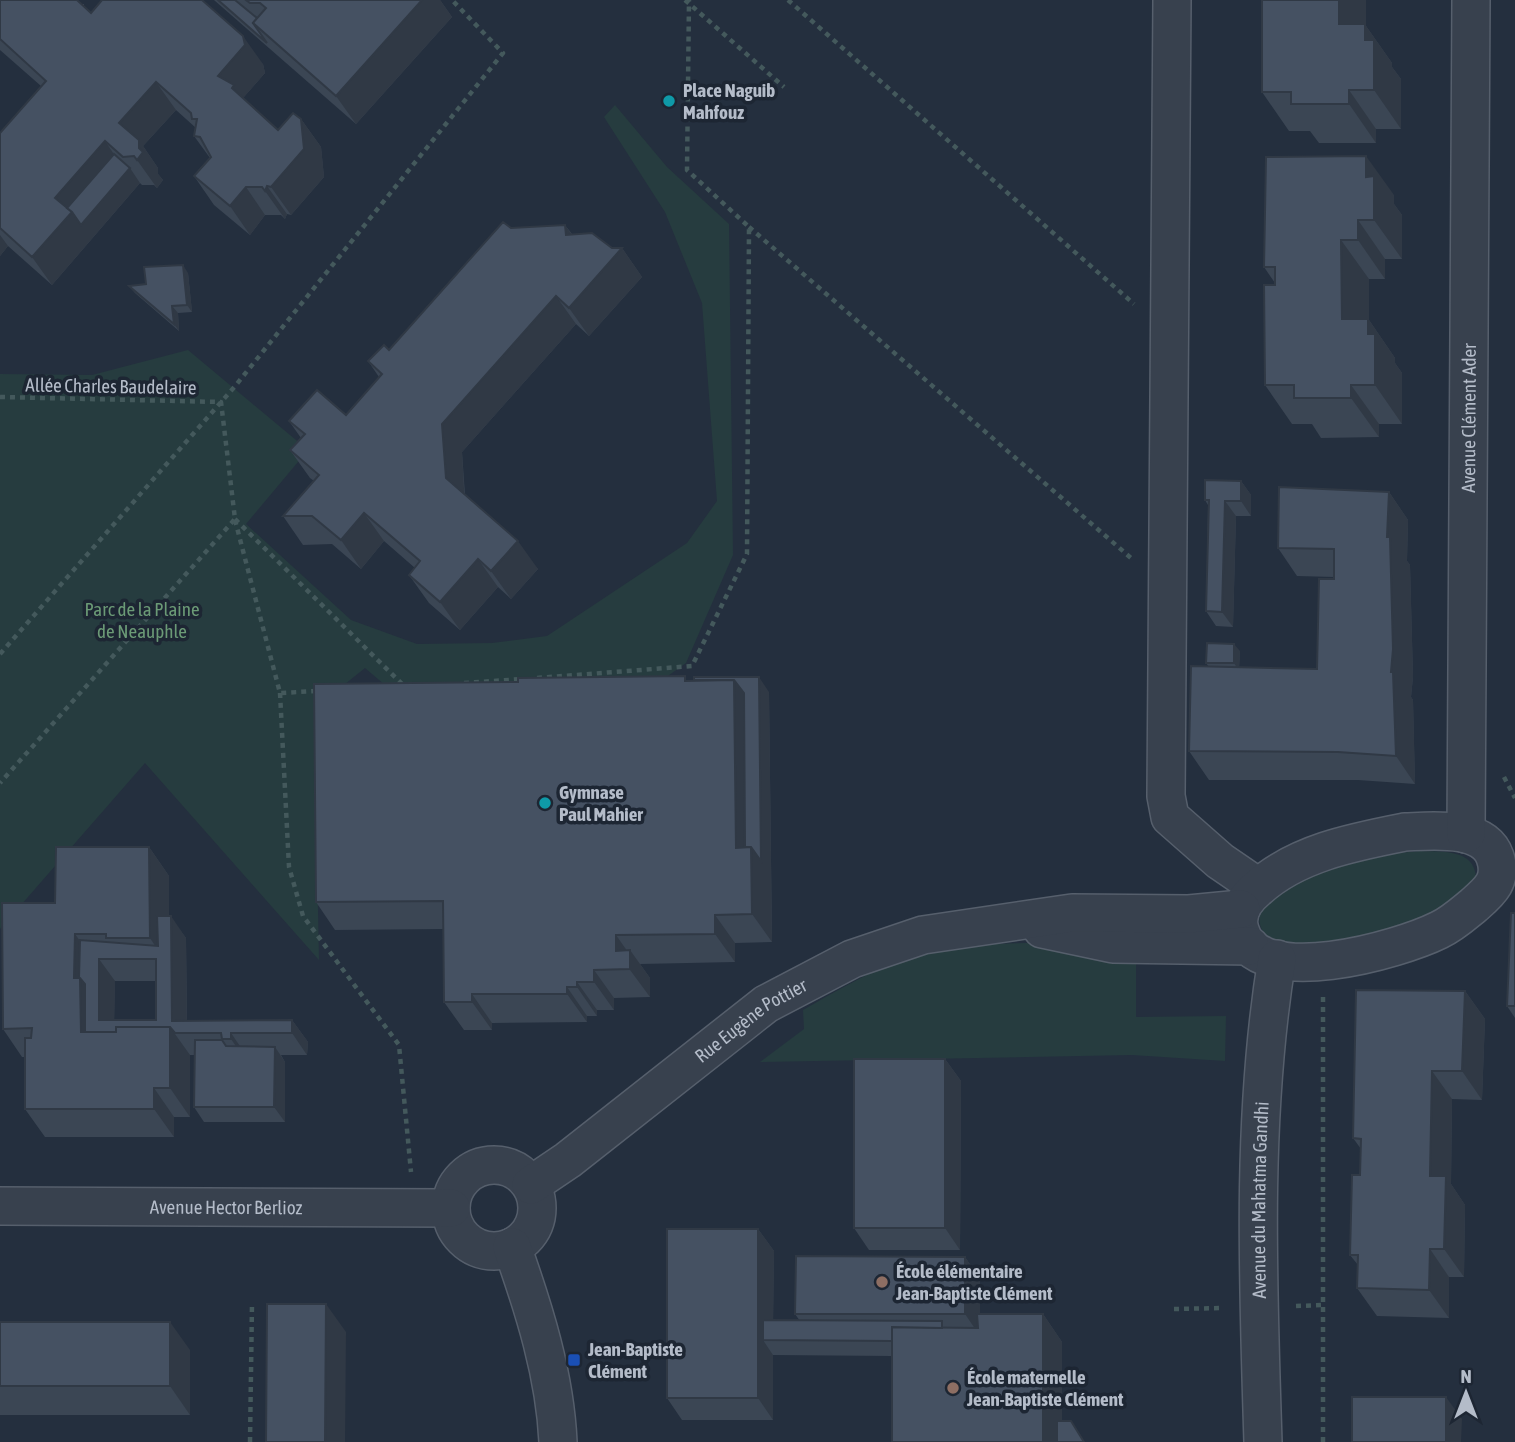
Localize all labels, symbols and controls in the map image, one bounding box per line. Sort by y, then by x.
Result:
place label: Place Naguib Mahfouz [683,79,775,123]
marker: Place Naguib Mahfouz [661,93,677,109]
street label: Avenue Clément Ader [1457,343,1480,493]
street label: Allée Charles Baudelaire [25,374,197,398]
park label: Parc de la Plaine de Neauphle [84,598,200,642]
place label: Gymnase Paul Mahier [559,781,643,825]
marker: Gymnase Paul Mahier [537,795,553,811]
street label: Rue Eugène Pottier [690,974,811,1067]
street label: Avenue du Mahatma Gandhi [1247,1101,1273,1299]
street label: Avenue Hector Berlioz [150,1196,302,1218]
place label: École élémentaire Jean-Baptiste Clément [895,1260,1053,1304]
marker: École élémentaire Jean-Baptiste Clément [874,1274,890,1290]
place label: Jean-Baptiste Clément [587,1338,683,1382]
marker: Jean-Baptiste Clément [566,1352,582,1368]
north arrow [1431,1358,1501,1428]
text: N [1460,1365,1472,1387]
place label: École maternelle Jean-Baptiste Clément [966,1366,1124,1410]
marker: École maternelle Jean-Baptiste Clément [945,1380,961,1396]

